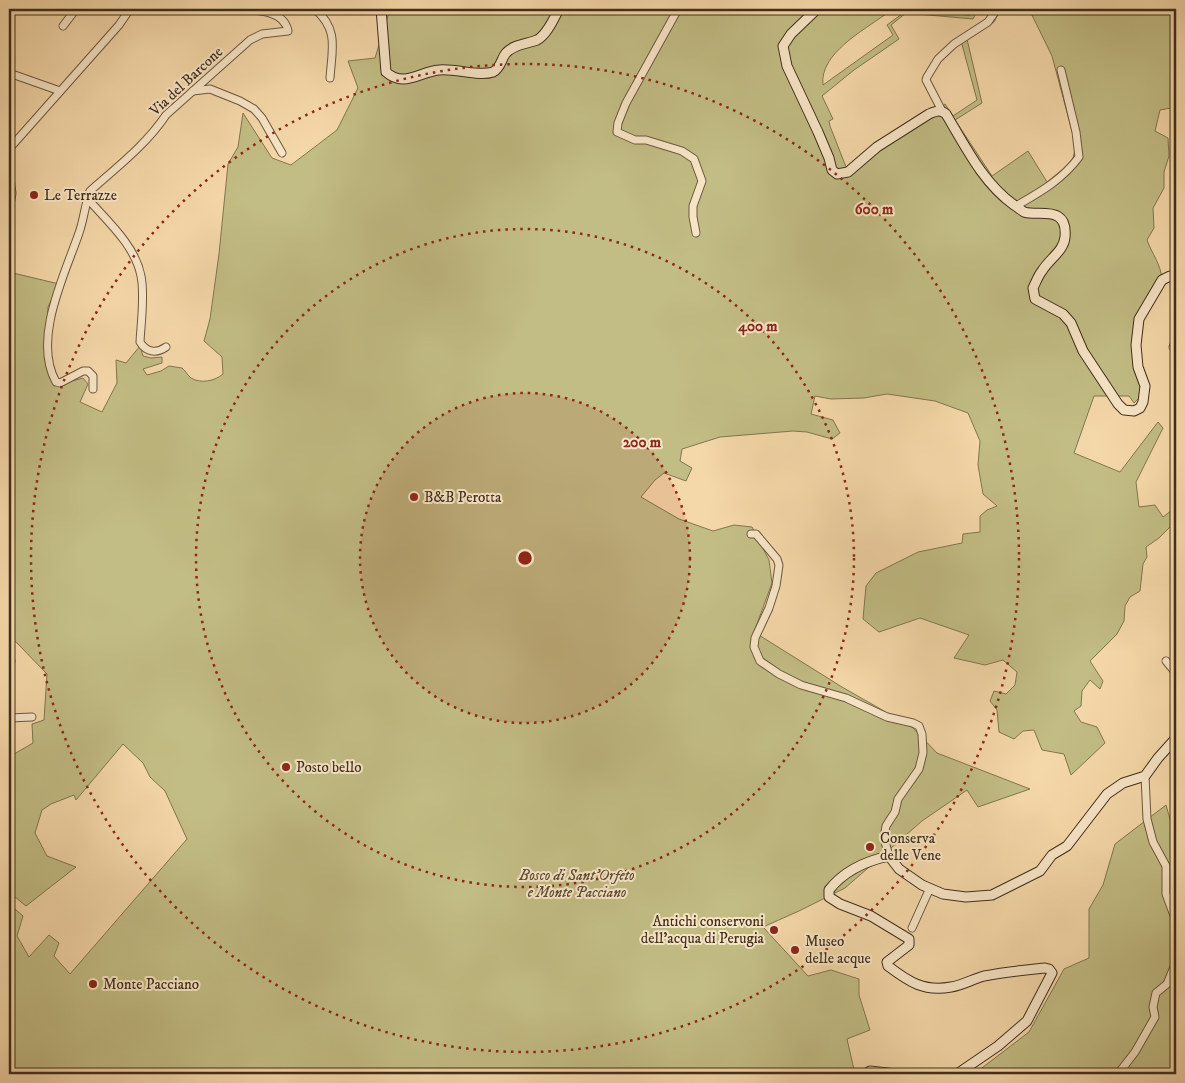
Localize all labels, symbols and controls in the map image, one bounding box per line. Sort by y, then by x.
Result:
street label: Via del Barcone [145,43,227,121]
place label: Le Terrazze [44,186,117,205]
marker: Le Terrazze [28,189,40,201]
text: 600 m [855,200,894,219]
text: 400 m [737,317,778,336]
text: 200 m [623,433,662,452]
place label: B&B Perotta [424,488,502,507]
marker: B&B Perotta [408,491,420,503]
centre of rings [516,549,534,567]
place label: Posto bello [296,758,362,777]
marker: Posto bello [280,761,292,773]
place label: Conserva delle Vene [880,829,941,865]
marker: Conserva delle Vene [864,841,876,853]
park label: Bosco di Sant'Orfeto e Monte Pacciano [518,866,635,902]
place label: Antichi conservoni dell'acqua di Perugia [641,912,765,948]
marker: Antichi conservoni dell'acqua di Perugia [768,924,780,936]
place label: Museo delle acque [805,932,871,968]
marker: Museo delle acque [789,944,801,956]
place label: Monte Pacciano [103,975,199,994]
marker: Monte Pacciano [87,978,99,990]

